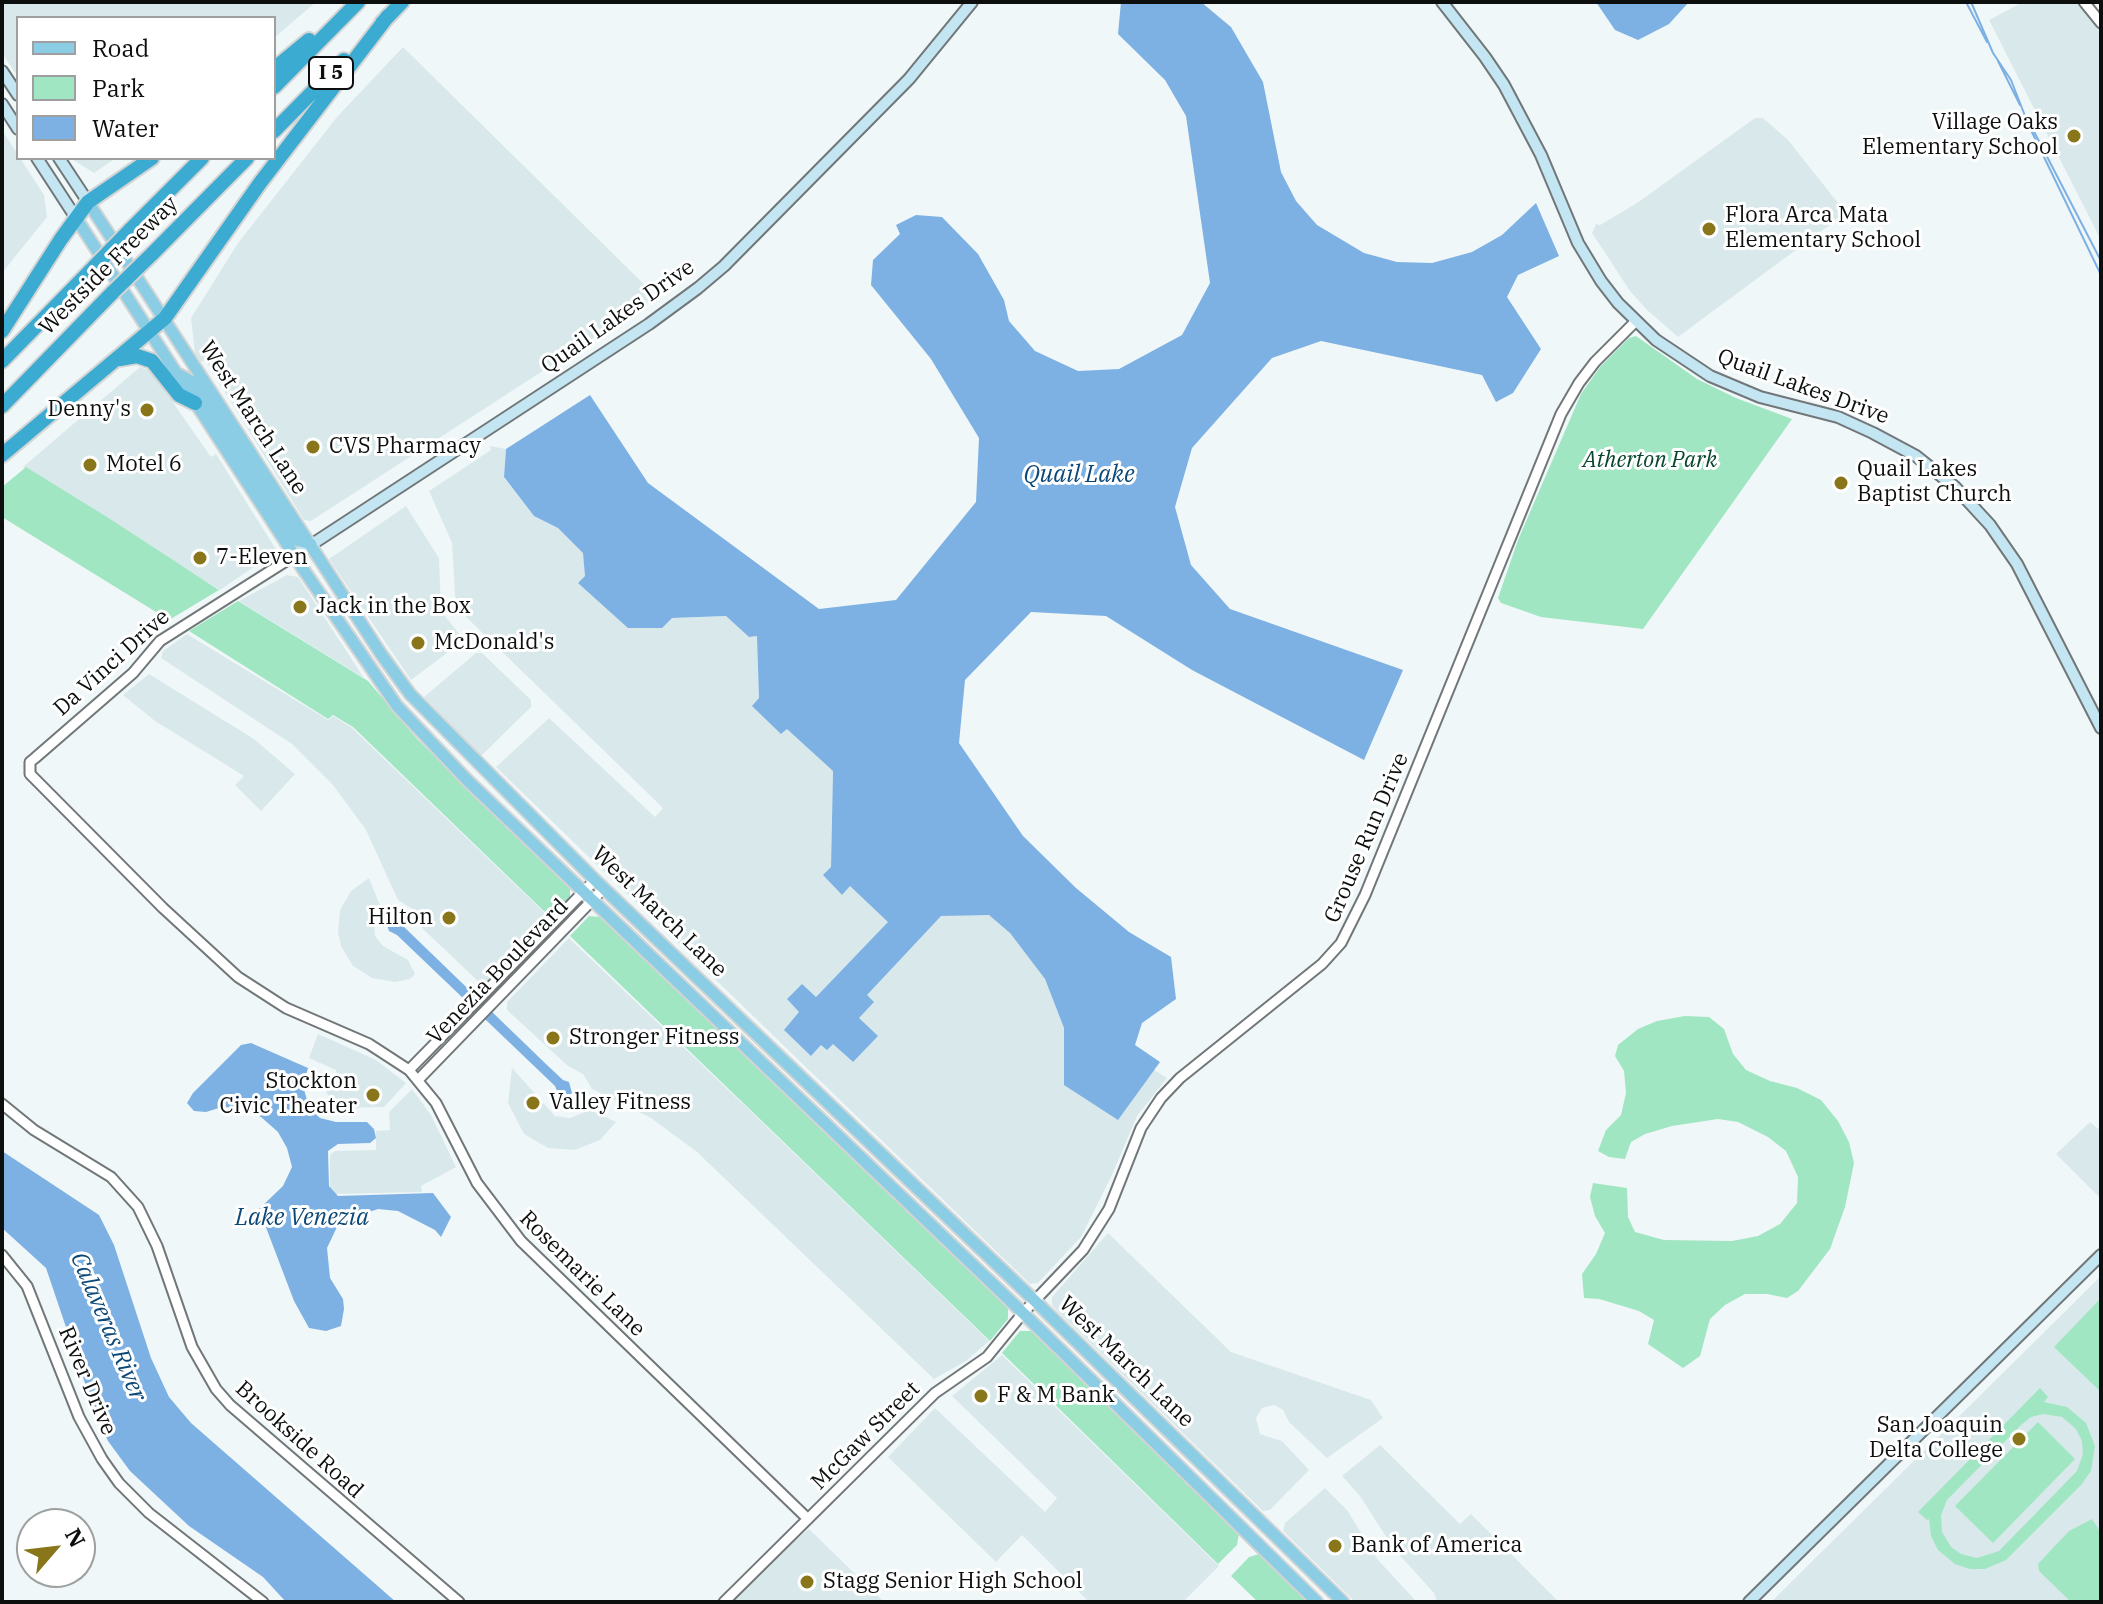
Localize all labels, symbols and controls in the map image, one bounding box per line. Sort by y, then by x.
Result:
legend [16,16,276,160]
text: Road [92,32,149,64]
road number: I 5 [309,57,353,89]
text: Park [92,72,144,104]
place label: Village Oaks Elementary School [1862,110,2058,162]
text: Water [92,112,159,144]
marker: Village Oaks Elementary School [2065,127,2083,145]
street label: Westside Freeway [34,191,184,341]
place label: Flora Arca Mata Elementary School [1725,203,1921,254]
marker: Flora Arca Mata Elementary School [1700,220,1718,238]
street label: Quail Lakes Drive [536,254,700,380]
street label: West March Lane [194,336,312,500]
street label: Quail Lakes Drive [1714,344,1892,430]
place label: Denny's [48,397,131,423]
marker: Denny's [138,401,156,419]
place label: CVS Pharmacy [329,434,481,460]
marker: CVS Pharmacy [304,438,322,456]
park label: Atherton Park [1583,448,1717,474]
place label: Motel 6 [106,452,182,478]
marker: Motel 6 [81,456,99,474]
place label: Quail Lakes Baptist Church [1857,457,2012,508]
water label: Quail Lake [1023,461,1135,489]
marker: Quail Lakes Baptist Church [1832,474,1850,492]
place label: 7-Eleven [216,545,308,571]
marker: 7-Eleven [191,549,209,567]
place label: Jack in the Box [316,594,471,620]
marker: Jack in the Box [291,598,309,616]
street label: Da Vinci Drive [49,604,175,722]
place label: McDonald's [434,630,555,656]
marker: McDonald's [409,634,427,652]
street label: Grouse Run Drive [1319,749,1415,927]
street label: West March Lane [586,841,732,983]
street label: Venezia Boulevard [422,894,574,1050]
place label: Hilton [368,905,433,931]
marker: Hilton [440,909,458,927]
place label: Stronger Fitness [569,1025,739,1051]
marker: Stronger Fitness [544,1029,562,1047]
place label: Stockton Civic Theater [219,1069,357,1120]
marker: Stockton Civic Theater [364,1086,382,1104]
place label: Valley Fitness [549,1090,691,1116]
marker: Valley Fitness [524,1094,542,1112]
water label: Lake Venezia [235,1204,369,1232]
street label: Rosemarie Lane [514,1206,650,1342]
water label: Calaveras River [64,1248,152,1406]
street label: West March Lane [1053,1291,1199,1433]
street label: River Drive [52,1323,122,1439]
street label: Brookside Road [230,1376,368,1504]
street label: McGaw Street [806,1376,926,1496]
place label: F & M Bank [997,1383,1115,1409]
marker: F & M Bank [972,1387,990,1405]
place label: San Joaquin Delta College [1869,1413,2003,1464]
marker: San Joaquin Delta College [2010,1430,2028,1448]
north arrow [16,1508,96,1588]
text: N [59,1523,93,1552]
place label: Bank of America [1351,1533,1522,1559]
marker: Bank of America [1326,1537,1344,1555]
place label: Stagg Senior High School [823,1569,1082,1595]
marker: Stagg Senior High School [798,1573,816,1591]

